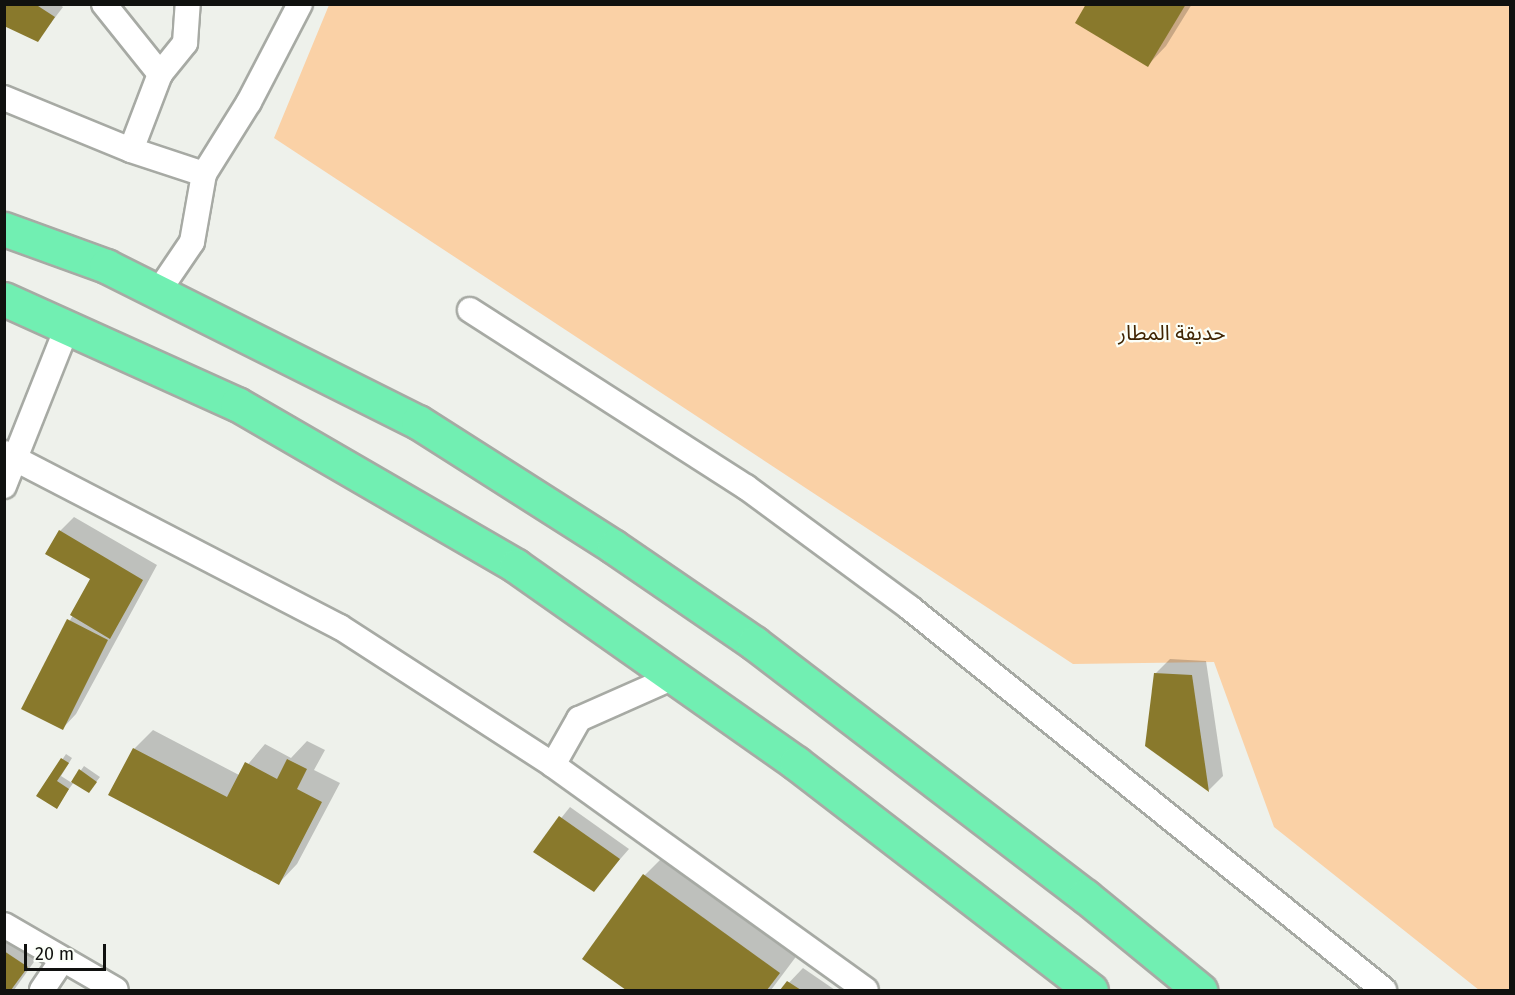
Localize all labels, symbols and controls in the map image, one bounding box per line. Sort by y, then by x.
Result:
park label: حديقة المطار [1118,320,1226,346]
scale bar [27,932,110,970]
text: 20 m [35,943,74,965]

